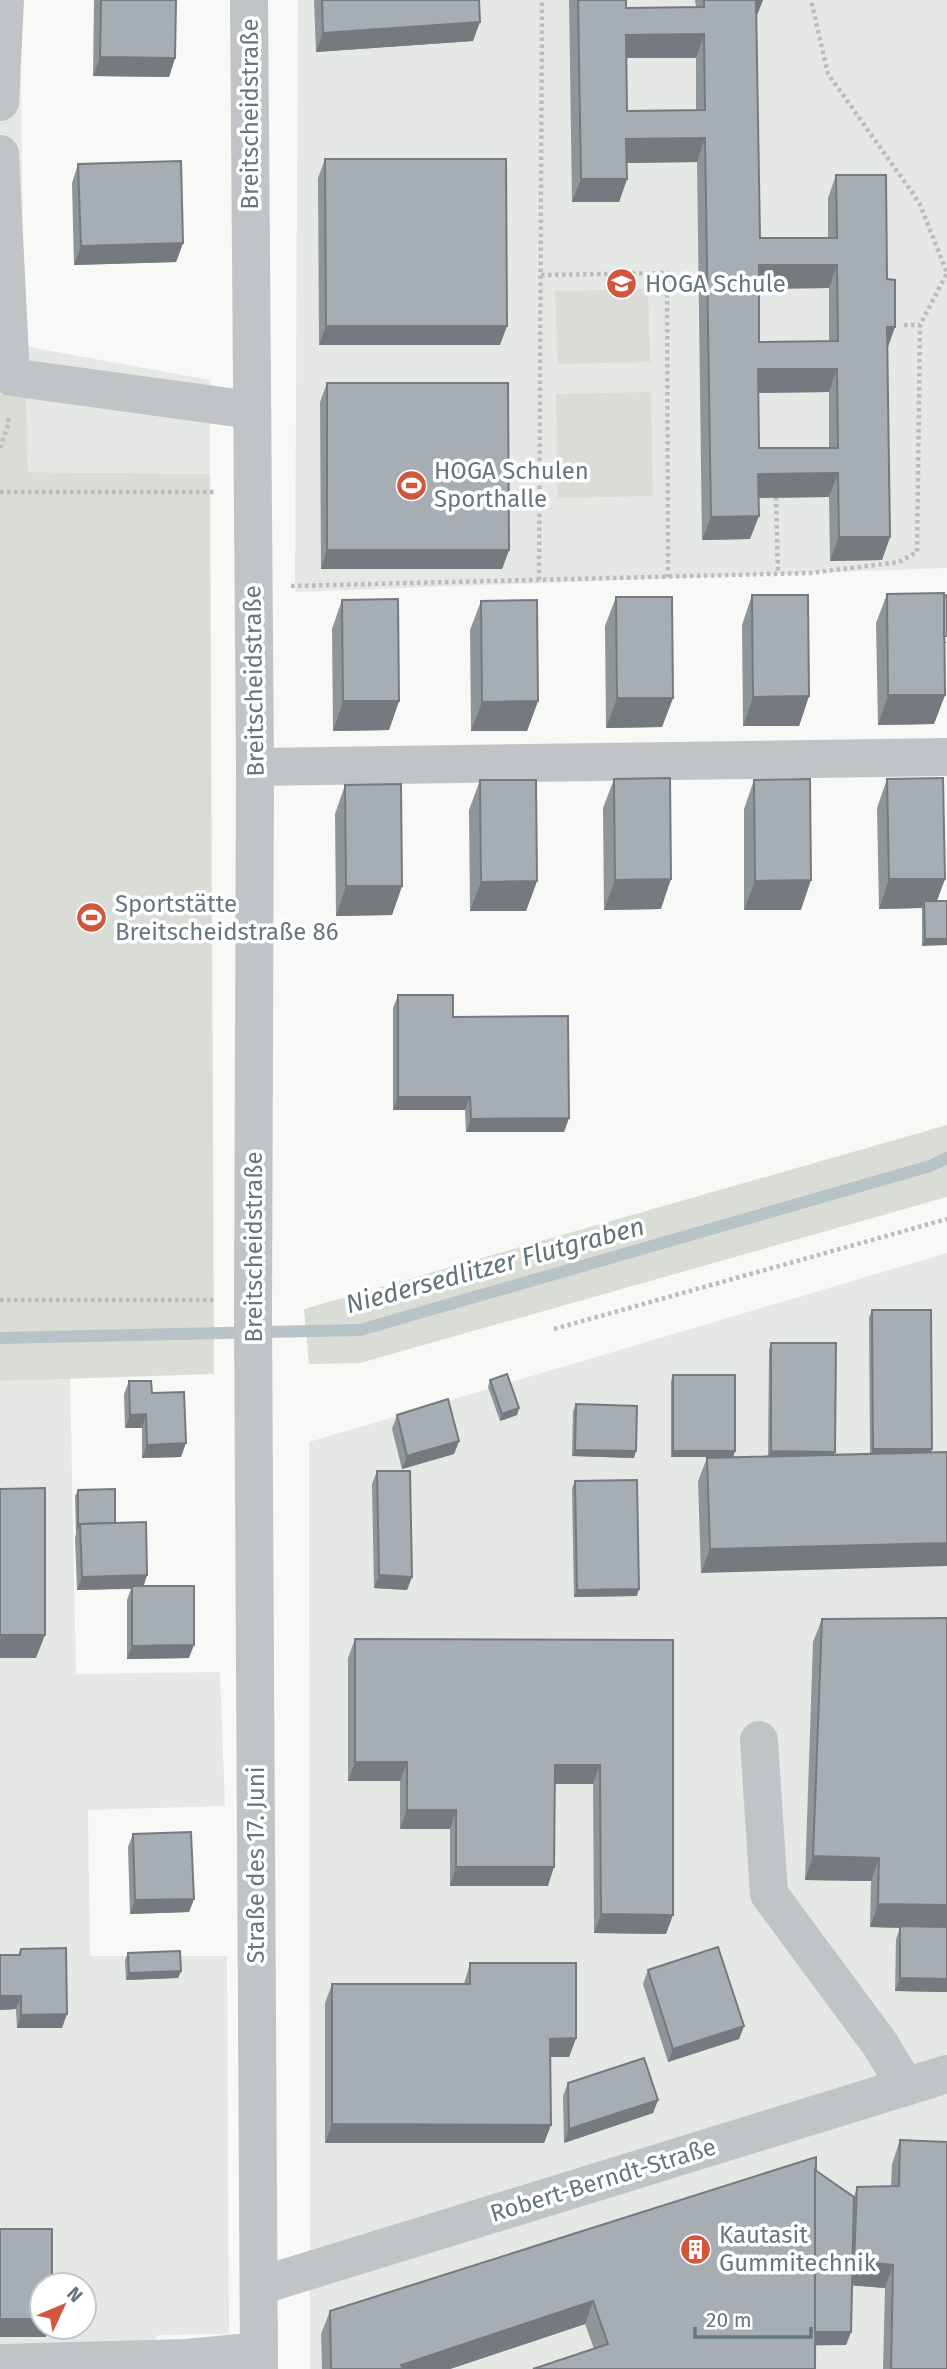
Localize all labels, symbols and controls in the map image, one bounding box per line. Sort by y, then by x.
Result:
street label: Breitscheidstraße [236,18,264,210]
school or university icon: HOGA Schule [605,267,639,301]
place label: HOGA Schule [645,270,786,298]
place label: HOGA Schulen Sporthalle [434,457,589,513]
sports icon: HOGA Schulen Sporthalle [394,468,428,502]
street label: Breitscheidstraße [238,585,270,777]
place label: Sportstätte Breitscheidstraße 86 [115,890,339,946]
sports icon: Sportstätte Breitscheidstraße 86 [75,901,109,935]
street label: Breitscheidstraße [240,1151,268,1343]
water label: Niedersedlitzer Flutgraben [342,1211,648,1320]
street label: Straße des 17. Juni [242,1766,270,1964]
street label: Robert-Berndt-Straße [487,2132,719,2228]
place label: Kautasit Gummitechnik [719,2221,877,2277]
building icon: Kautasit Gummitechnik [679,2232,713,2266]
north arrow [28,2271,98,2341]
text: N [62,2282,88,2307]
scale bar [695,2296,810,2340]
text: 20 m [706,2307,752,2333]

